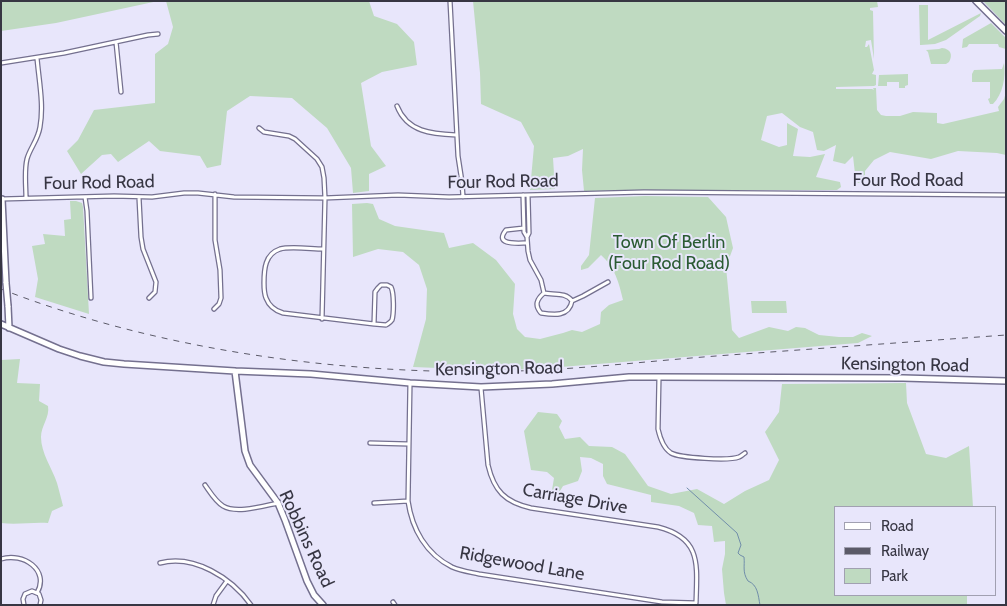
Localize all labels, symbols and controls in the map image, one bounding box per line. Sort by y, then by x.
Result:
street label: Four Rod Road [447,170,559,194]
street label: Four Rod Road [852,170,964,192]
street label: Four Rod Road [43,171,155,195]
park label: Town Of Berlin (Four Rod Road) [608,232,730,274]
street label: Kensington Road [841,353,969,377]
street label: Kensington Road [435,357,563,381]
street label: Carriage Drive [521,479,629,519]
street label: Robbins Road [274,487,338,591]
legend [834,506,997,596]
text: Road [881,517,914,535]
street label: Ridgewood Lane [458,542,586,586]
text: Railway [881,542,929,560]
text: Park [881,567,908,585]

